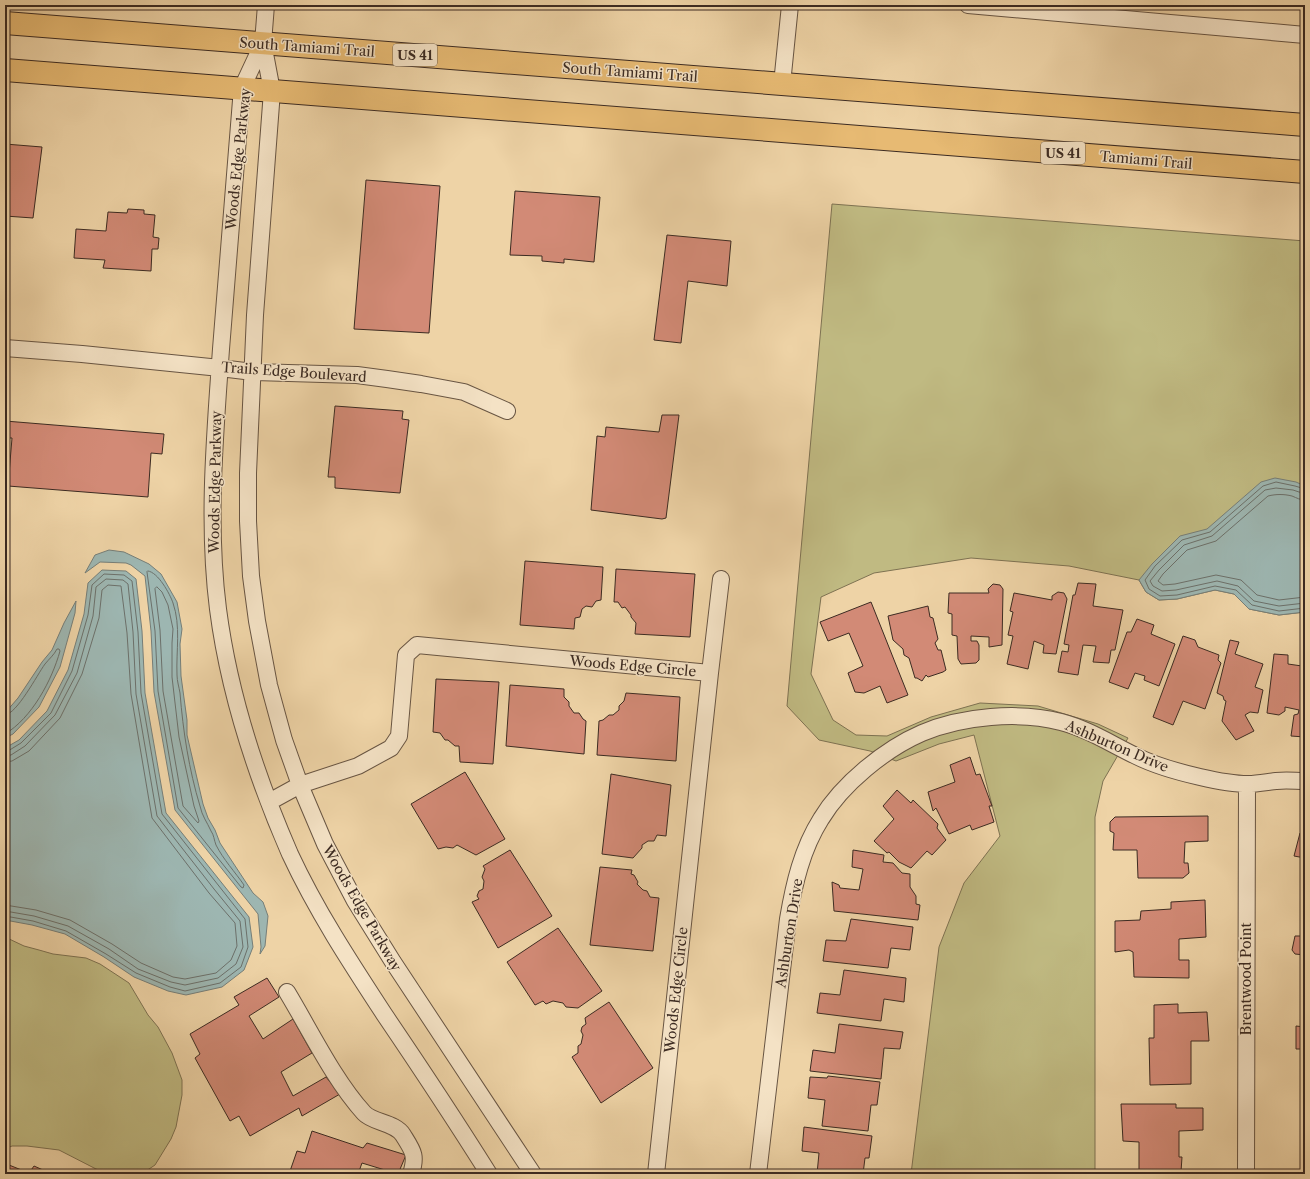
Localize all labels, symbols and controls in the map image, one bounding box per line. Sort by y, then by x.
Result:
street label: South Tamiami Trail [239,33,375,61]
road number: US 41 [393,44,437,66]
street label: South Tamiami Trail [562,58,698,86]
street label: Woods Edge Parkway [221,87,254,232]
road number: US 41 [1041,142,1085,164]
street label: Tamiami Trail [1099,147,1193,173]
street label: Trails Edge Boulevard [221,358,368,386]
street label: Woods Edge Parkway [205,410,225,555]
street label: Woods Edge Circle [568,651,697,681]
street label: Ashburton Drive [1062,716,1172,776]
street label: Woods Edge Parkway [318,841,406,975]
street label: Ashburton Drive [771,877,807,990]
street label: Brentwood Point [1237,922,1255,1036]
street label: Woods Edge Circle [660,926,692,1055]

